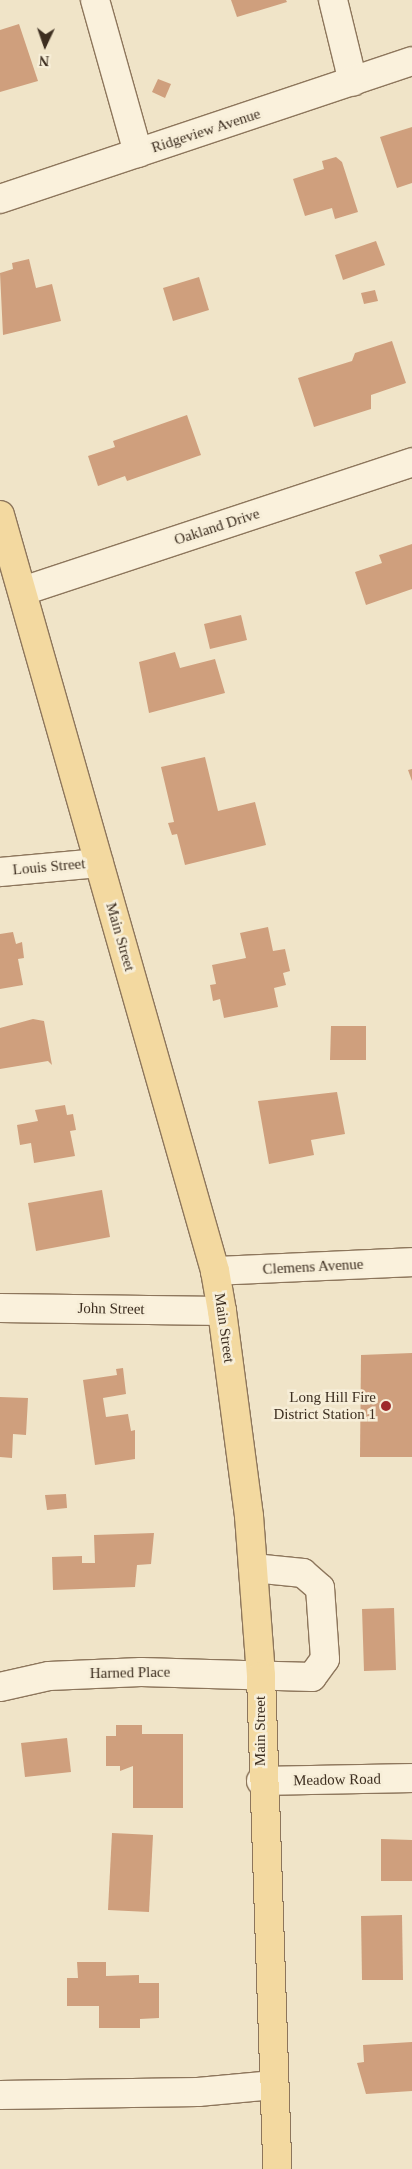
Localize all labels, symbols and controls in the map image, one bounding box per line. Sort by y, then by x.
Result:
north arrow [20,20,70,70]
text: N [39,53,50,68]
street label: Ridgeview Avenue [149,105,263,157]
street label: Oakland Drive [172,505,262,549]
street label: Louis Street [12,855,86,879]
street label: Main Street [102,901,138,973]
street label: Clemens Avenue [262,1255,364,1279]
street label: Main Street [210,1292,238,1364]
street label: John Street [77,1299,145,1319]
place label: Long Hill Fire District Station 1 [274,1388,376,1423]
marker: Long Hill Fire District Station 1 [380,1400,392,1412]
street label: Harned Place [90,1663,170,1683]
street label: Main Street [252,1696,270,1766]
street label: Meadow Road [293,1770,381,1790]

